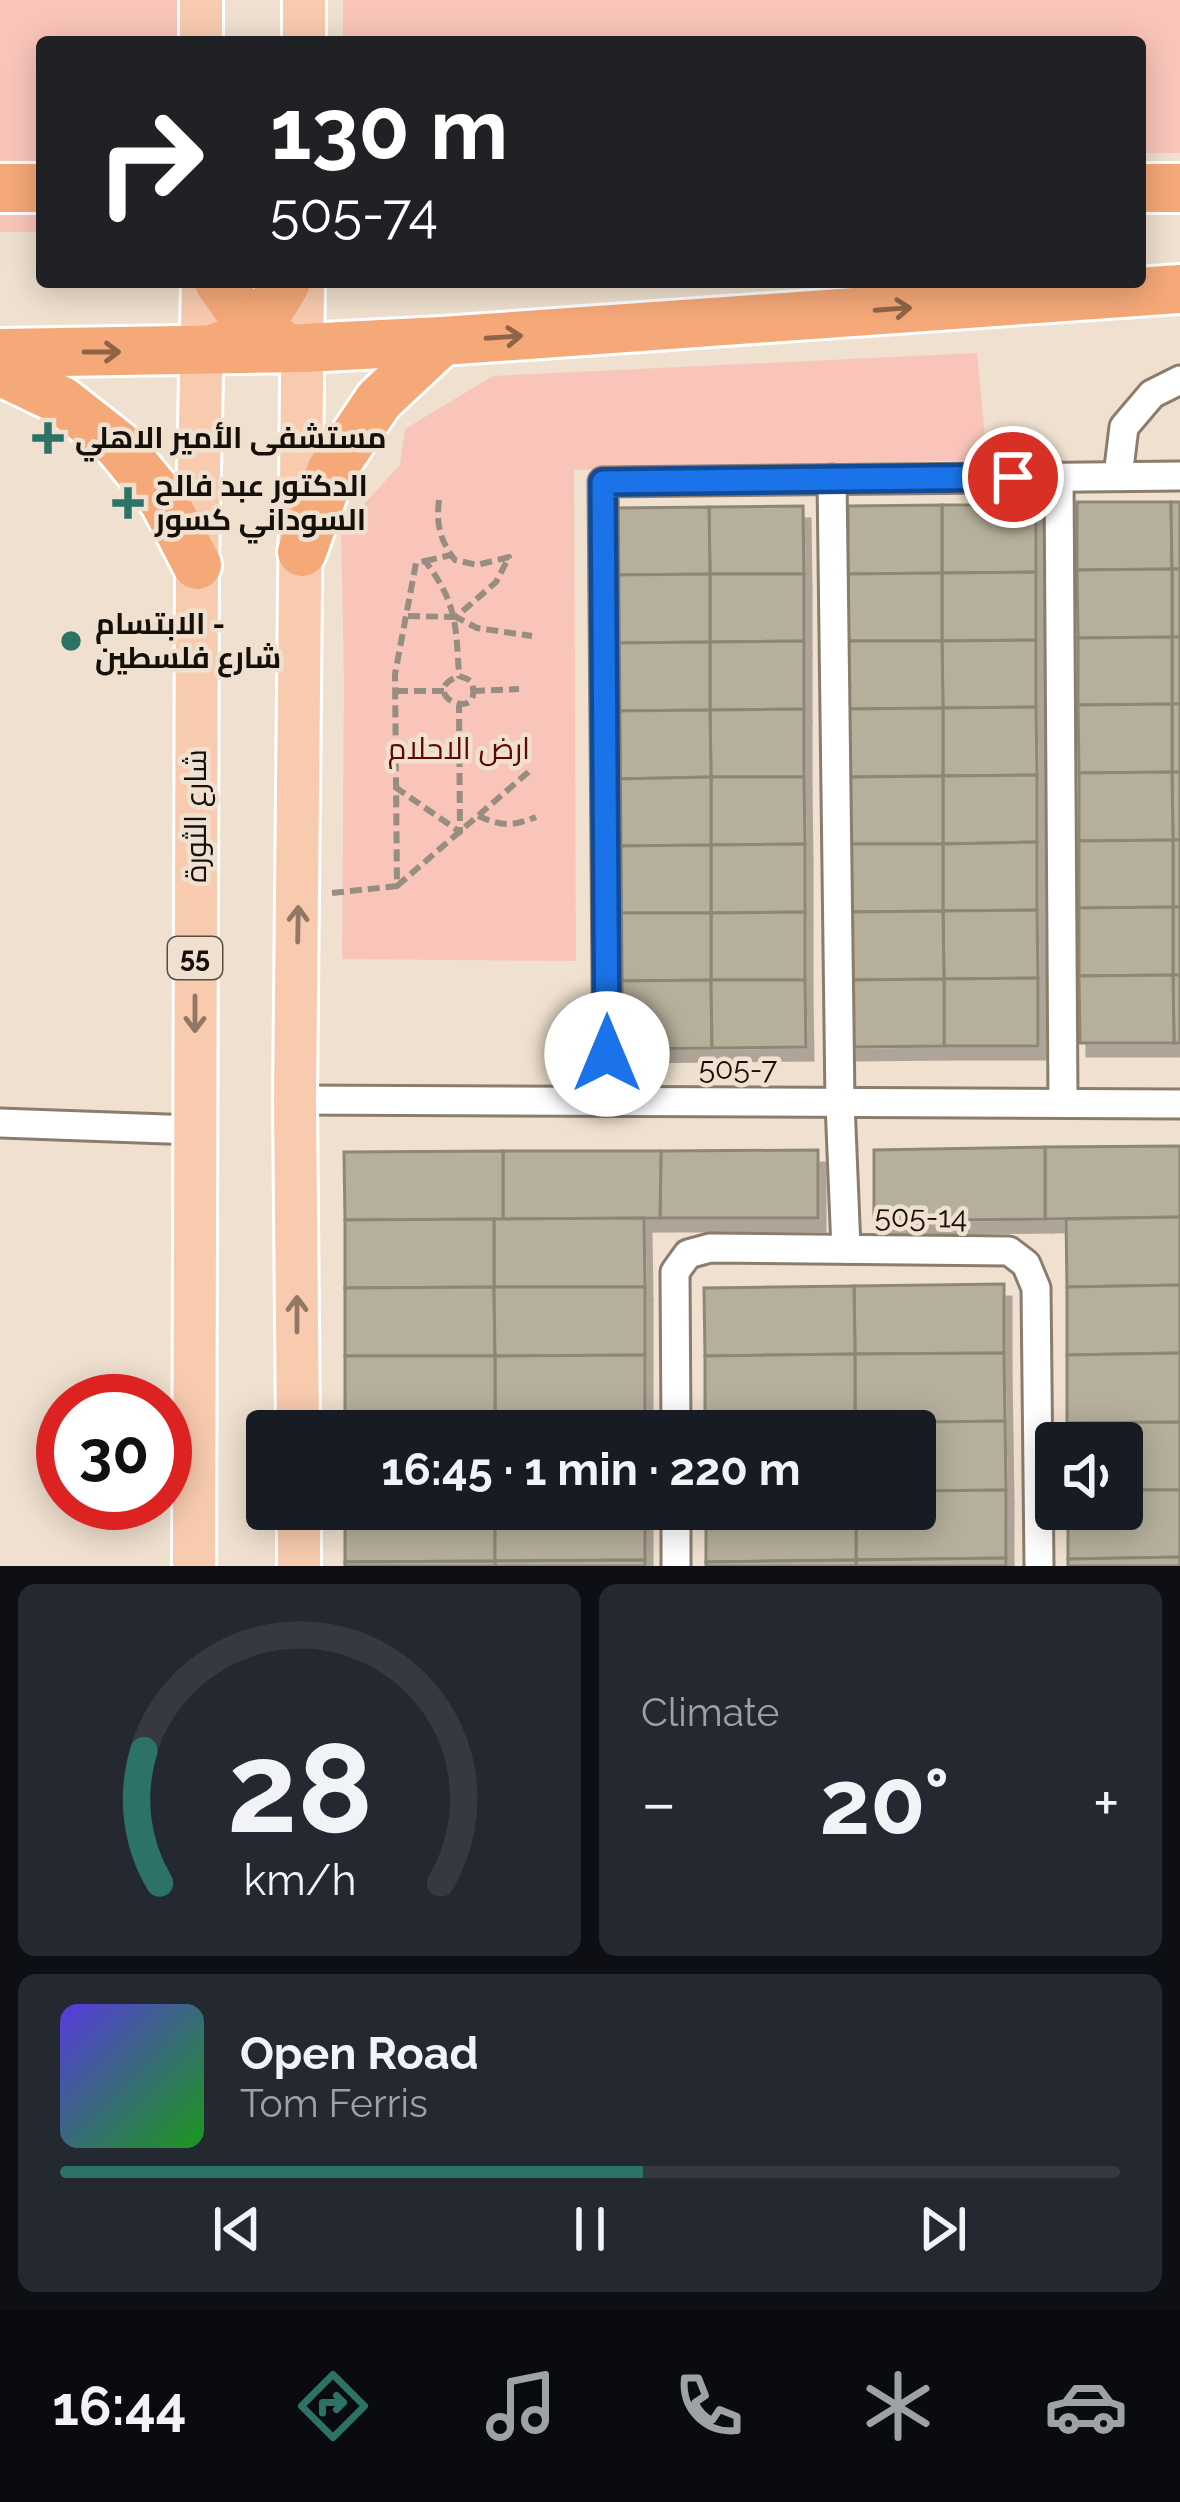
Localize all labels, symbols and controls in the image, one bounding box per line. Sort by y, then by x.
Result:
text: 130 m [270,80,508,179]
icon: right [72,84,228,240]
text: 505-74 [270,181,438,245]
one-way arrow [873,298,912,321]
one-way arrow [483,326,522,349]
one-way arrow [82,341,121,363]
place label: مستشفى الأمير الاهلي [75,420,387,462]
marker: مستشفى الأمير الاهلي [32,422,64,454]
pin [962,426,1064,528]
icon: arrive [980,444,1046,510]
place label: الدكتور عبد فالح السوداني كسور [154,468,368,544]
marker: الدكتور عبد فالح السوداني كسور [112,487,144,519]
place label: الابتسام - شارع فلسطين [95,606,281,678]
marker: الابتسام - شارع فلسطين [58,628,84,654]
park label: ارض الاحلام [388,731,530,769]
street label: شارع الثورة [178,749,216,883]
one-way arrow [286,905,309,944]
road number: 55 [168,937,222,979]
position arrow [544,991,670,1117]
one-way arrow [184,994,206,1033]
street label: 505-7 [699,1051,777,1086]
street label: 505-14 [874,1198,968,1235]
one-way arrow [286,1295,308,1334]
speed limit sign: 30 [36,1374,192,1530]
map controls [1035,1422,1143,1530]
button: sound [1035,1422,1143,1530]
text: 16:45 · 1 min · 220 m [381,1443,801,1496]
text: Climate [641,1689,779,1735]
text: 28 [227,1715,372,1861]
text: 20° [819,1749,950,1855]
text: − [641,1764,677,1841]
text: + [1093,1764,1120,1841]
text: km/h [243,1855,356,1905]
text: Open Road [240,2027,479,2080]
text: Tom Ferris [240,2080,428,2126]
icon: previous [204,2196,270,2262]
icon: pause [557,2196,623,2262]
icon: next [910,2196,976,2262]
icon: directions [291,2364,375,2448]
icon: music [479,2364,563,2448]
icon: phone [667,2364,751,2448]
icon: climate [856,2364,940,2448]
icon: car [1044,2364,1128,2448]
text: 16:44 [52,2374,187,2438]

